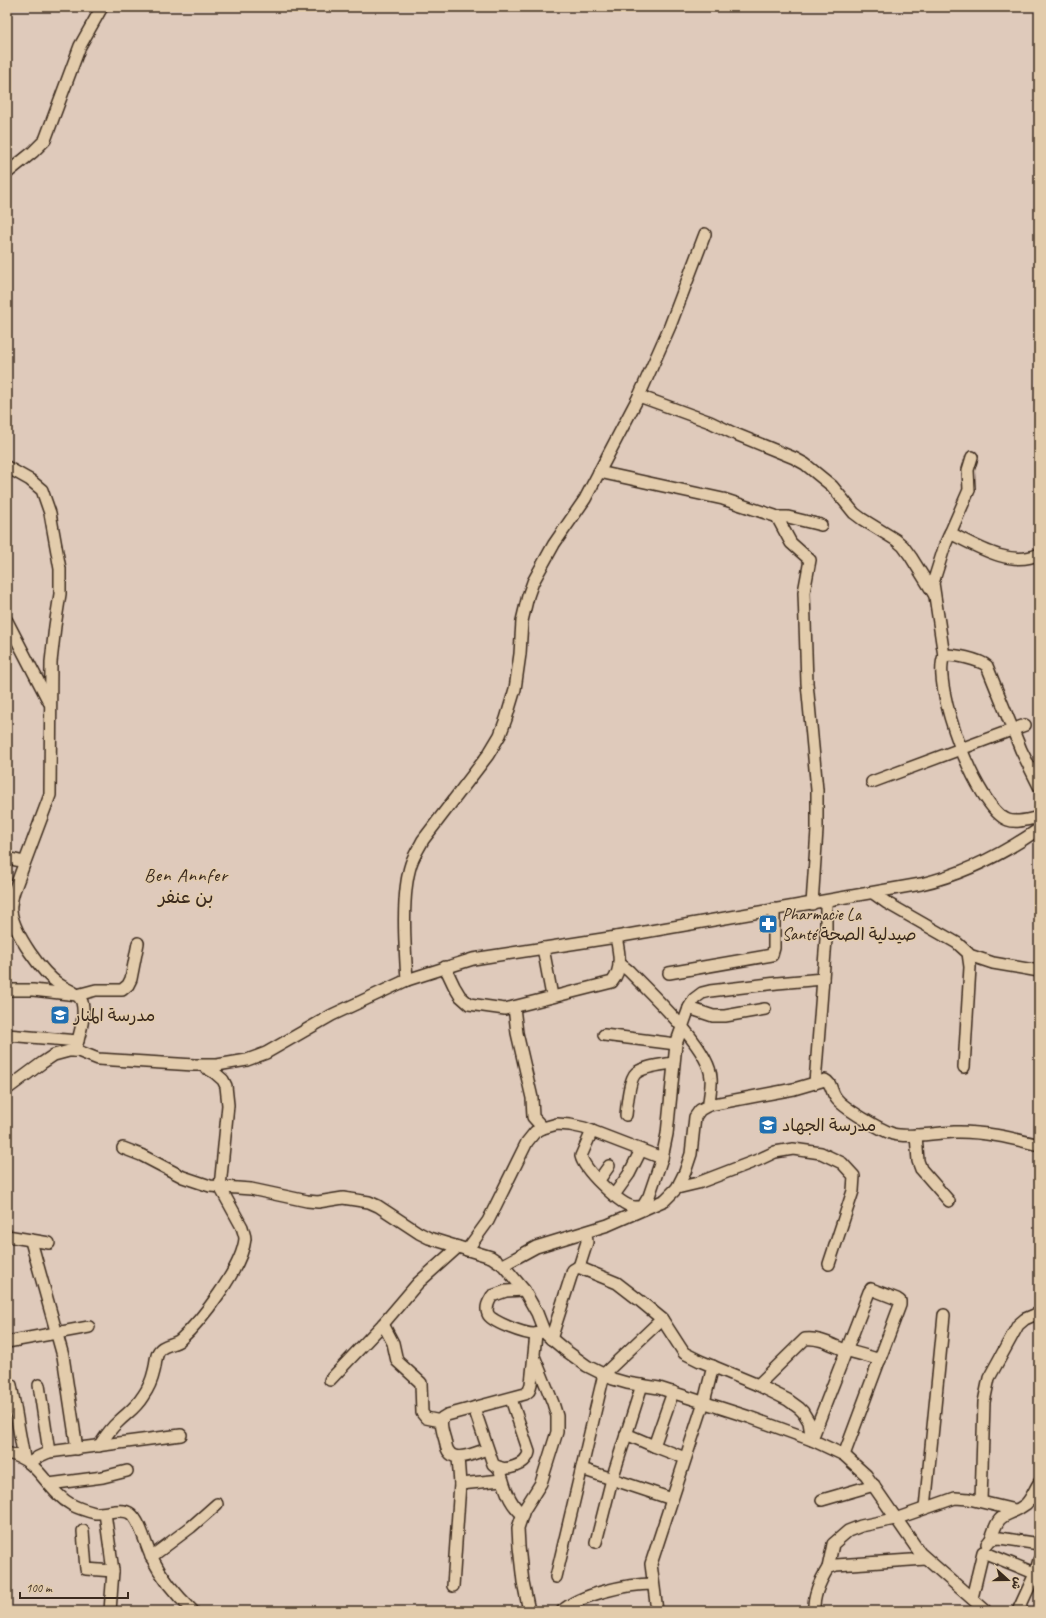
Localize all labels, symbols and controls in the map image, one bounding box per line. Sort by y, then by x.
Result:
district label: Ben Annfer بن عنفر [144,863,229,909]
place label: Pharmacie La Santé صيدلية الصحة [782,904,916,945]
pharmacy icon: Pharmacie La Santé صيدلية الصحة [757,913,779,935]
school or university icon: مدرسة المنار [49,1004,71,1026]
place label: مدرسة المنار [72,1005,155,1026]
school or university icon: مدرسة الجهاد [757,1114,779,1136]
place label: مدرسة الجهاد [782,1115,876,1136]
north arrow [988,1560,1028,1600]
scale bar [20,1574,128,1600]
text: ش [1009,1575,1026,1592]
text: 100 m [26,1580,53,1596]

